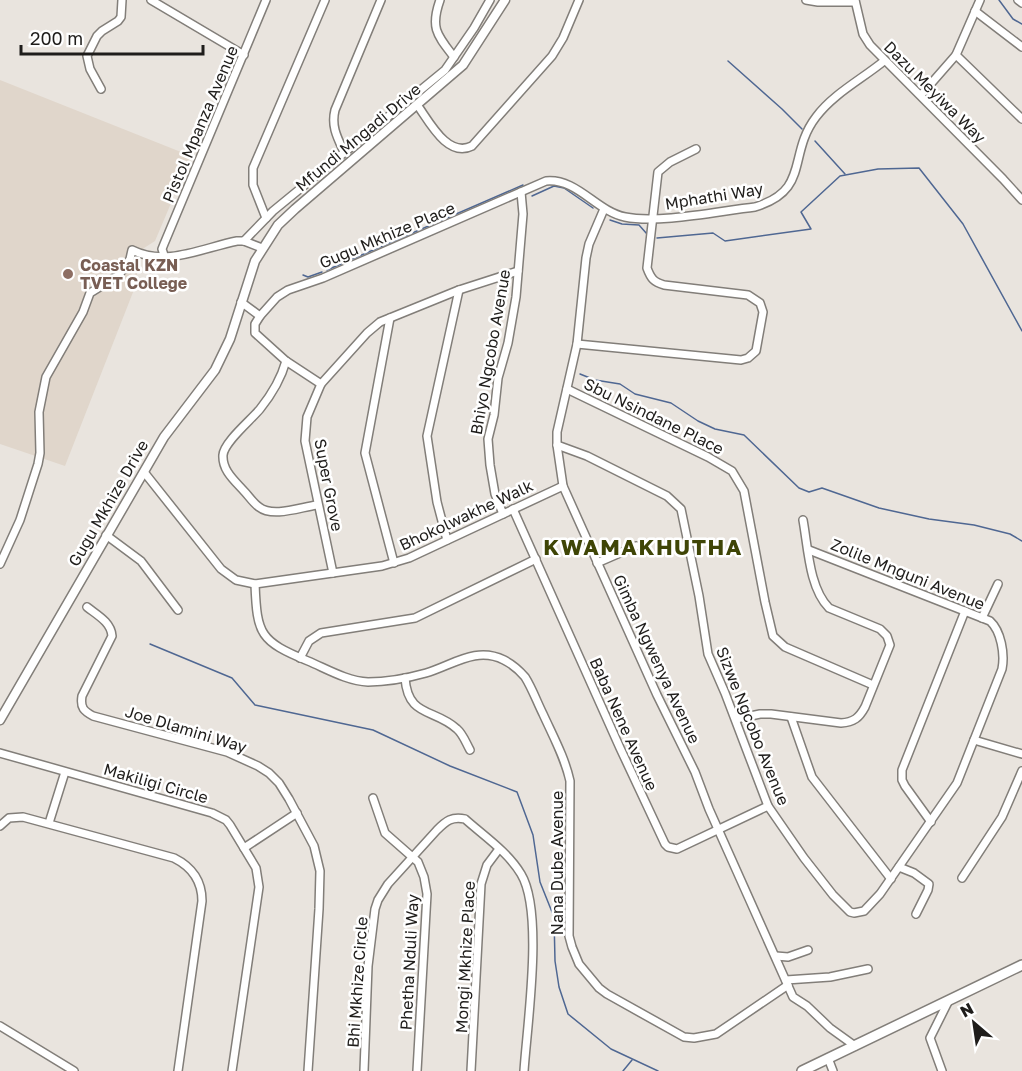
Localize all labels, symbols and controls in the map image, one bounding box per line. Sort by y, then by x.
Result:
scale bar [21,18,202,56]
text: 200 m [30,27,83,49]
street label: Dazu Meyiwa Way [880,37,990,147]
street label: Pistol Mpanza Avenue [158,43,242,205]
street label: Mfundi Mngadi Drive [291,79,425,195]
street label: Mphathi Way [663,178,765,214]
street label: Gugu Mkhize Place [316,197,458,273]
place label: Coastal KZN TVET College [80,255,187,293]
marker: Coastal KZN TVET College [61,267,75,281]
street label: Bhiyo Ngcobo Avenue [466,268,514,436]
street label: Sbu Nsindane Place [581,373,727,459]
street label: Gugu Mkhize Drive [64,436,152,570]
street label: Super Grove [310,437,348,533]
street label: Bhokolwakhe Walk [396,475,536,555]
district label: KWAMAKHUTHA [543,533,743,560]
street label: Zolile Mnguni Avenue [828,534,988,614]
street label: Gimba Ngwenya Avenue [609,571,705,747]
street label: Sizwe Ngcobo Avenue [712,644,794,808]
street label: Baba Nene Avenue [586,654,662,794]
street label: Joe Dlamini Way [123,701,249,757]
street label: Makiligi Circle [101,759,211,807]
street label: Nana Dube Avenue [547,791,567,935]
street label: Mongi Mkhize Place [451,880,479,1034]
street label: Phetha Nduli Way [395,893,423,1031]
street label: Bhi Mkhize Circle [342,916,372,1048]
north arrow [944,993,1004,1053]
text: N [957,998,977,1022]

